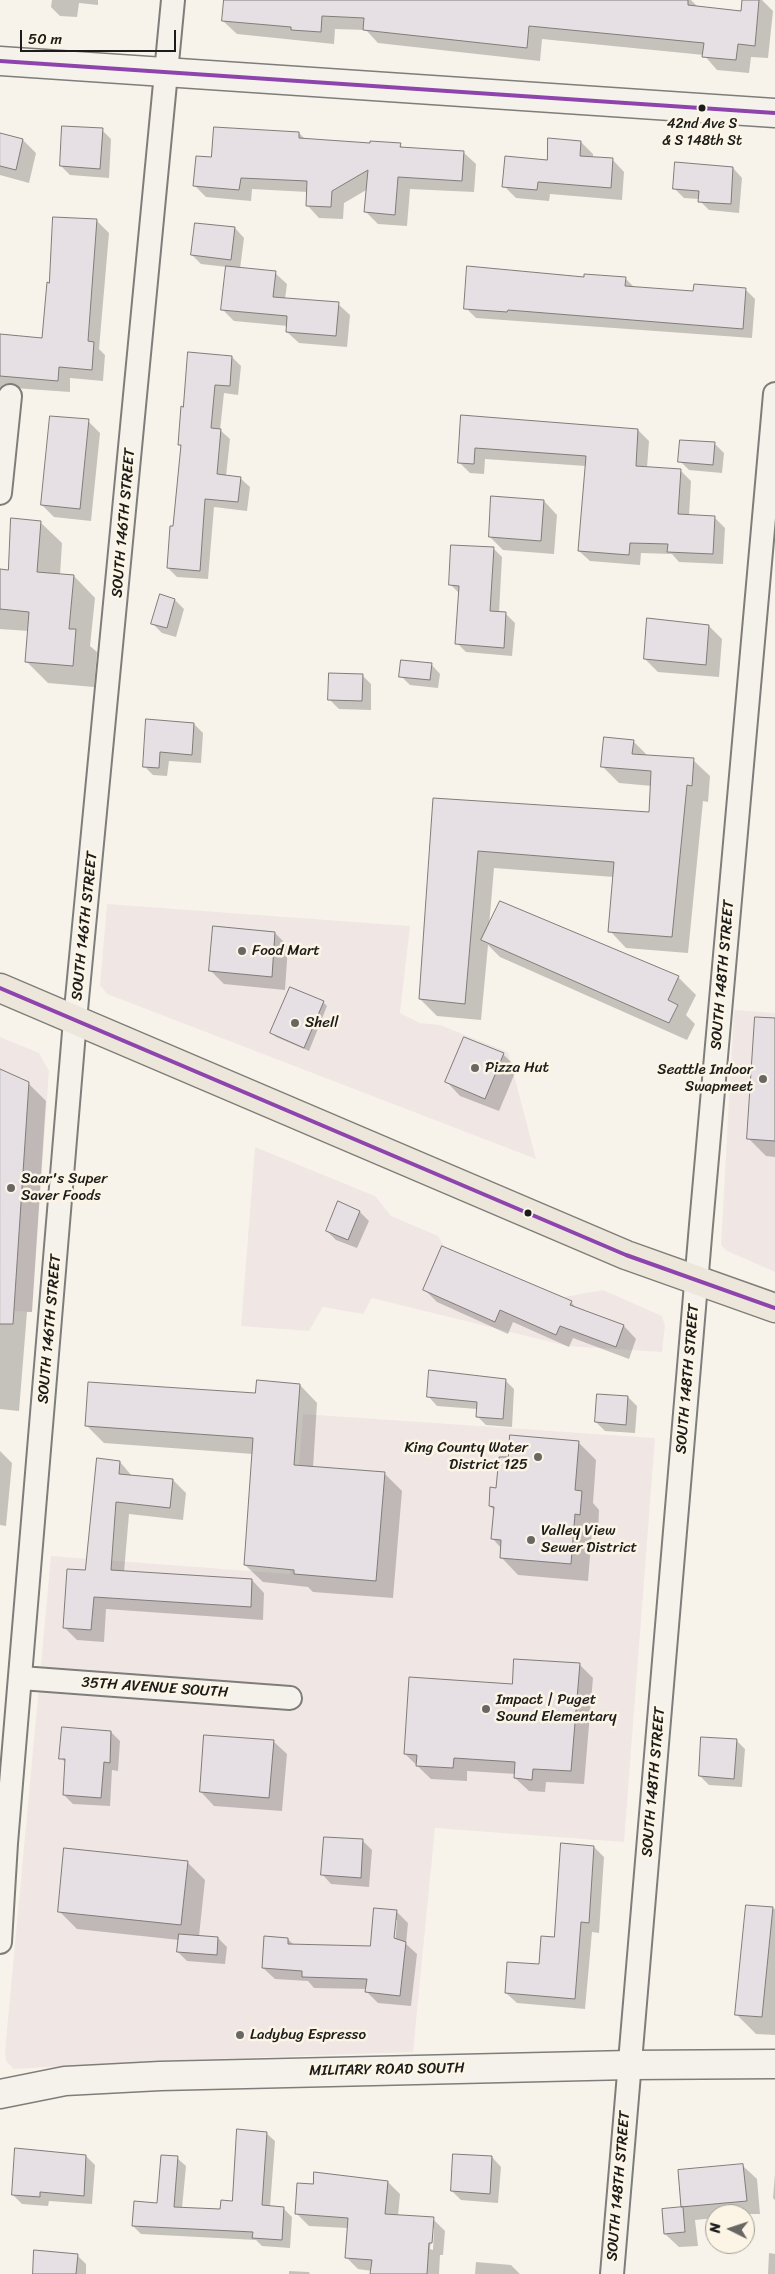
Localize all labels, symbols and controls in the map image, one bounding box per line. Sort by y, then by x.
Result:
scale bar [22,20,179,52]
text: 50 m [28,26,62,52]
marker: 42nd Ave S & S 148th St [697,103,707,113]
place label: 42nd Ave S & S 148th St [662,116,742,148]
street label: SOUTH 146TH STREET [109,448,139,598]
street label: SOUTH 146TH STREET [68,851,102,1001]
street label: SOUTH 148TH STREET [707,899,739,1051]
place label: Food Mart [252,942,320,960]
marker: Food Mart [236,945,248,957]
place label: Shell [305,1014,339,1032]
marker: Shell [289,1017,301,1029]
place label: Pizza Hut [485,1059,549,1077]
place label: Seattle Indoor Swapmeet [657,1061,753,1096]
marker: Pizza Hut [469,1062,481,1074]
marker: Seattle Indoor Swapmeet [757,1073,769,1085]
place label: Saar's Super Saver Foods [21,1170,107,1205]
marker: Saar's Super Saver Foods [5,1182,17,1194]
unlabelled marker [523,1208,533,1218]
street label: SOUTH 146TH STREET [35,1254,65,1404]
street label: SOUTH 148TH STREET [672,1303,704,1455]
place label: King County Water District 125 [404,1439,528,1474]
marker: King County Water District 125 [532,1451,544,1463]
place label: Valley View Sewer District [541,1522,637,1557]
marker: Valley View Sewer District [525,1534,537,1546]
street label: 35TH AVENUE SOUTH [81,1674,229,1702]
place label: Impact | Puget Sound Elementary [496,1691,617,1726]
marker: Impact | Puget Sound Elementary [480,1703,492,1715]
street label: SOUTH 148TH STREET [638,1706,670,1858]
place label: Ladybug Espresso [250,2026,366,2044]
marker: Ladybug Espresso [234,2029,246,2041]
street label: MILITARY ROAD SOUTH [309,2060,465,2080]
street label: SOUTH 148TH STREET [603,2110,635,2262]
north arrow [705,2204,755,2254]
text: N [703,2222,728,2234]

